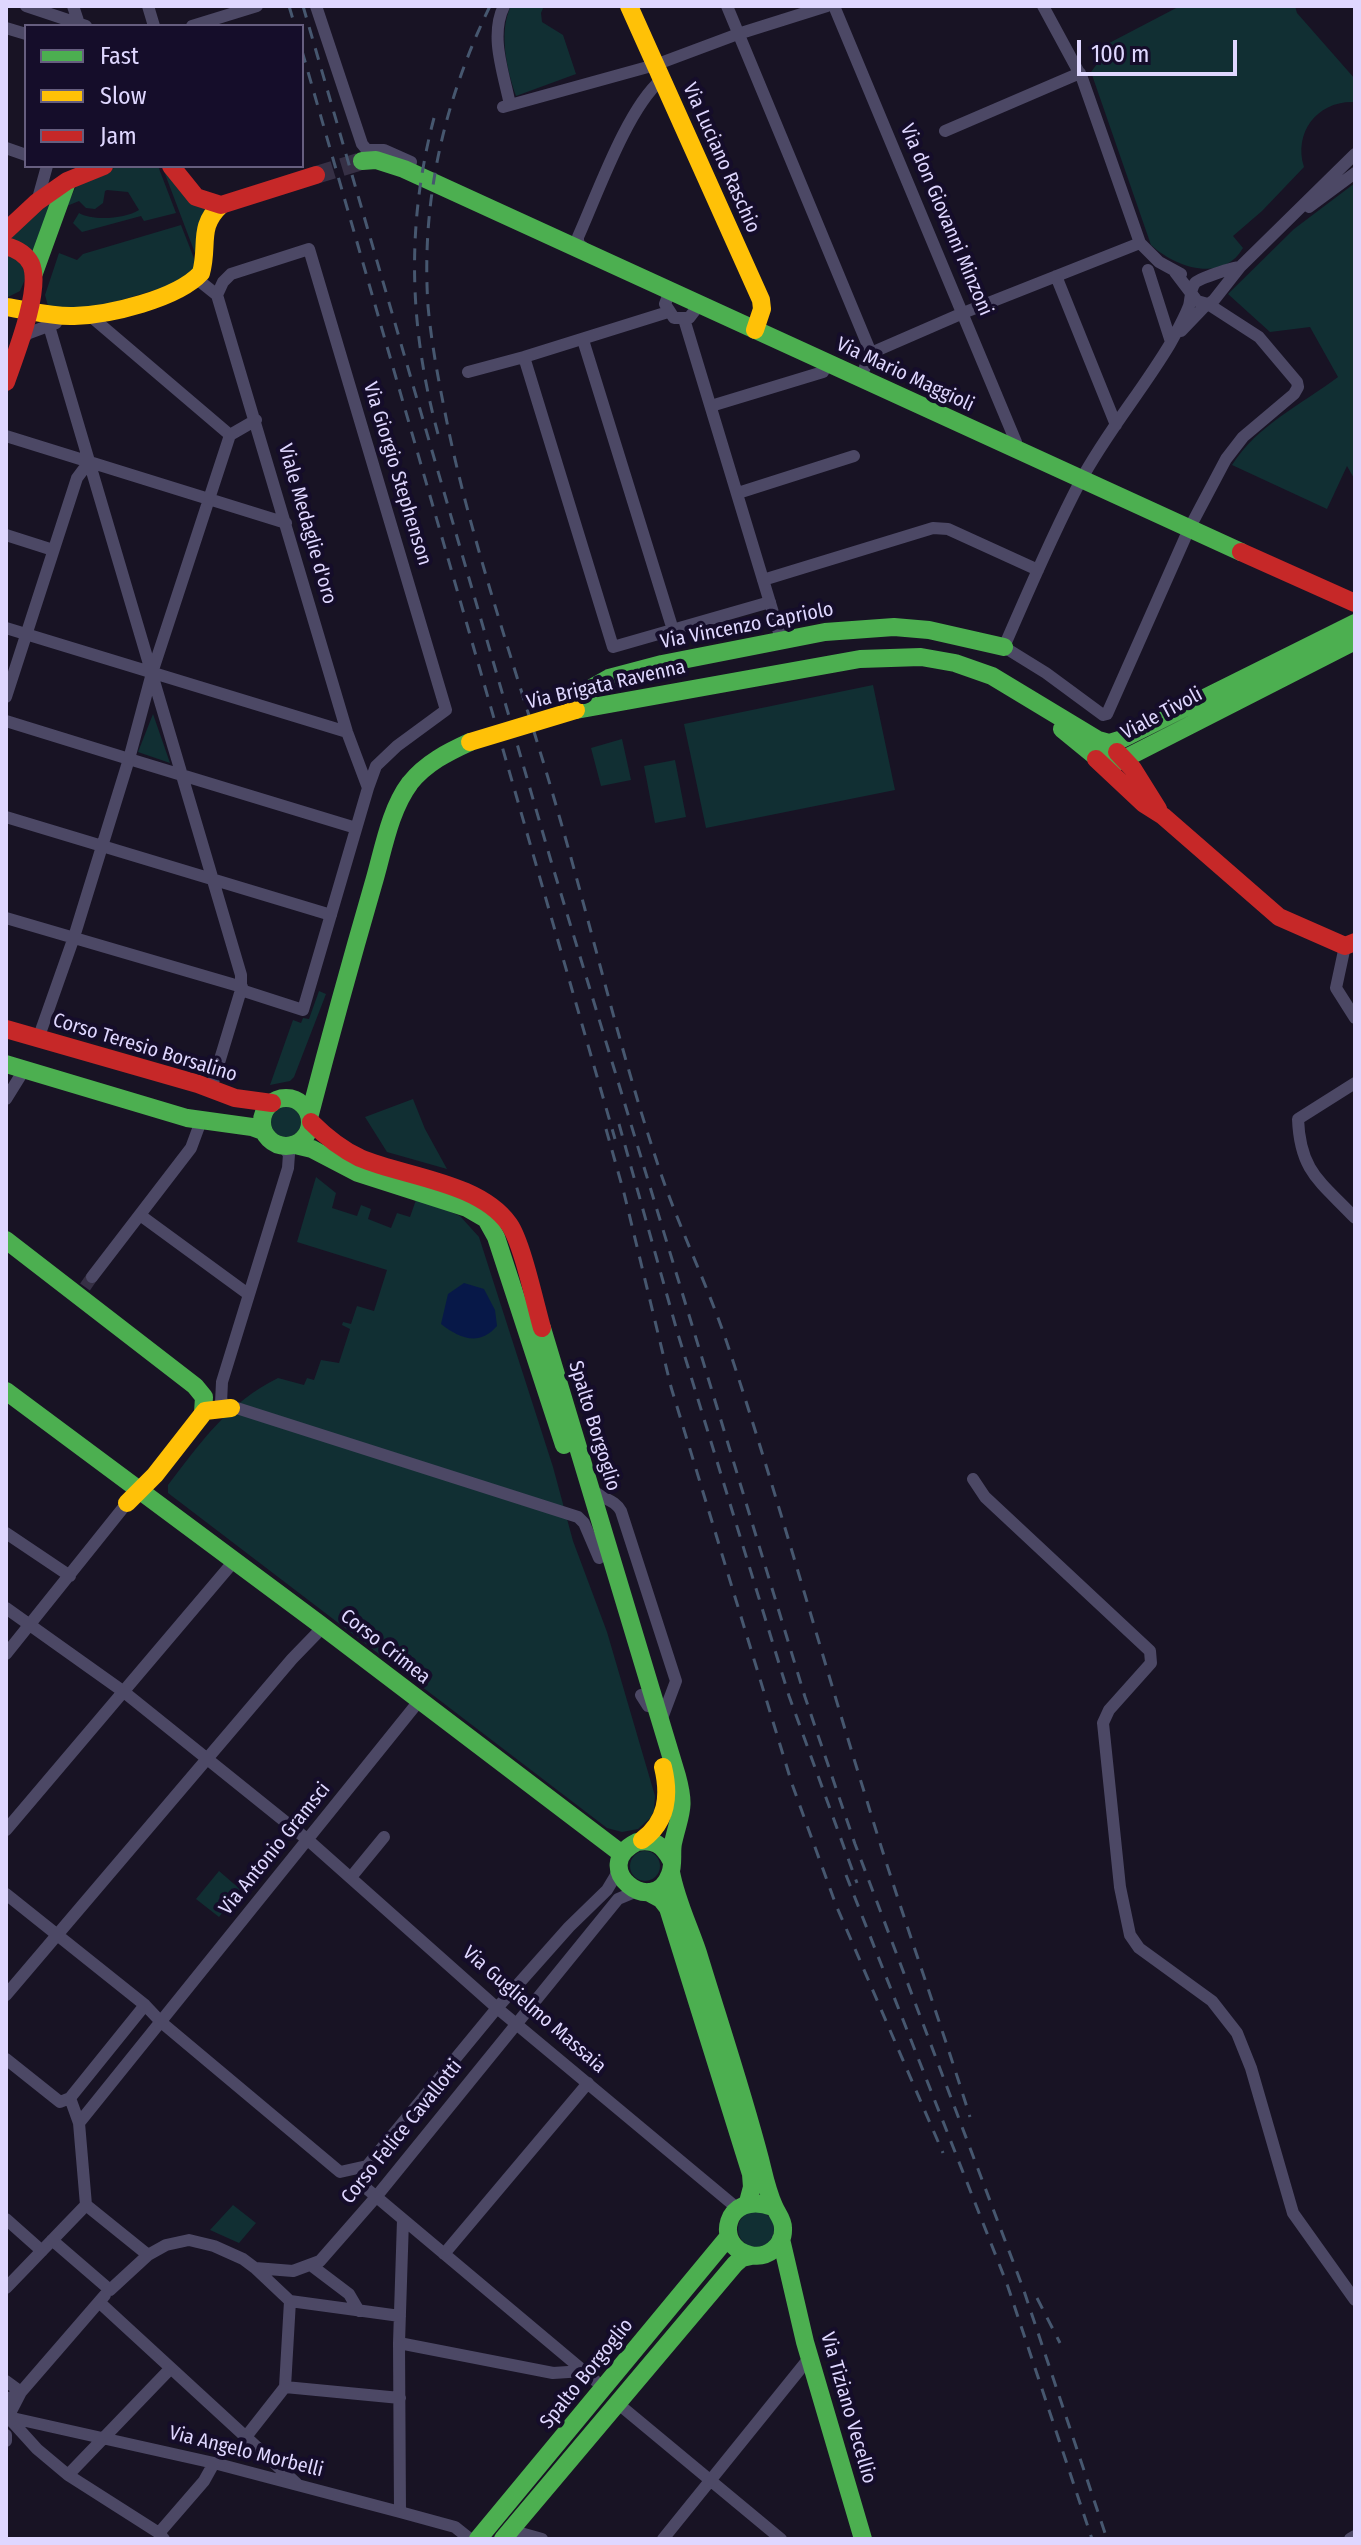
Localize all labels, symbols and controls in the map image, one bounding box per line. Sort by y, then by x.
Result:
legend [24,24,304,168]
scale bar [1081,24,1241,74]
text: 100 m [1091,40,1149,68]
text: Fast [100,42,139,70]
street label: Via Luciano Raschio [677,79,765,237]
text: Slow [100,82,146,110]
street label: Via don Giovanni Minzoni [895,120,997,320]
text: Jam [100,122,137,150]
street label: Via Mario Maggioli [832,333,978,417]
street label: Via Giorgio Stephenson [358,379,436,569]
street label: Viale Medaglie d'oro [273,441,341,607]
street label: Via Vincenzo Capriolo [658,597,836,655]
street label: Via Brigata Ravenna [524,655,688,715]
street label: Viale Tivoli [1117,683,1207,745]
street label: Corso Teresio Borsalino [50,1009,240,1087]
street label: Spalto Borgoglio [563,1358,625,1494]
street label: Corso Crimea [335,1604,435,1690]
street label: Via Antonio Gramsci [214,1778,336,1920]
street label: Via Guglielmo Massaia [457,1941,611,2079]
street label: Corso Felice Cavallotti [336,2055,468,2209]
street label: Spalto Borgoglio [535,2314,639,2434]
street label: Via Tiziano Vecellio [815,2330,881,2486]
street label: Via Angelo Morbelli [166,2421,326,2483]

